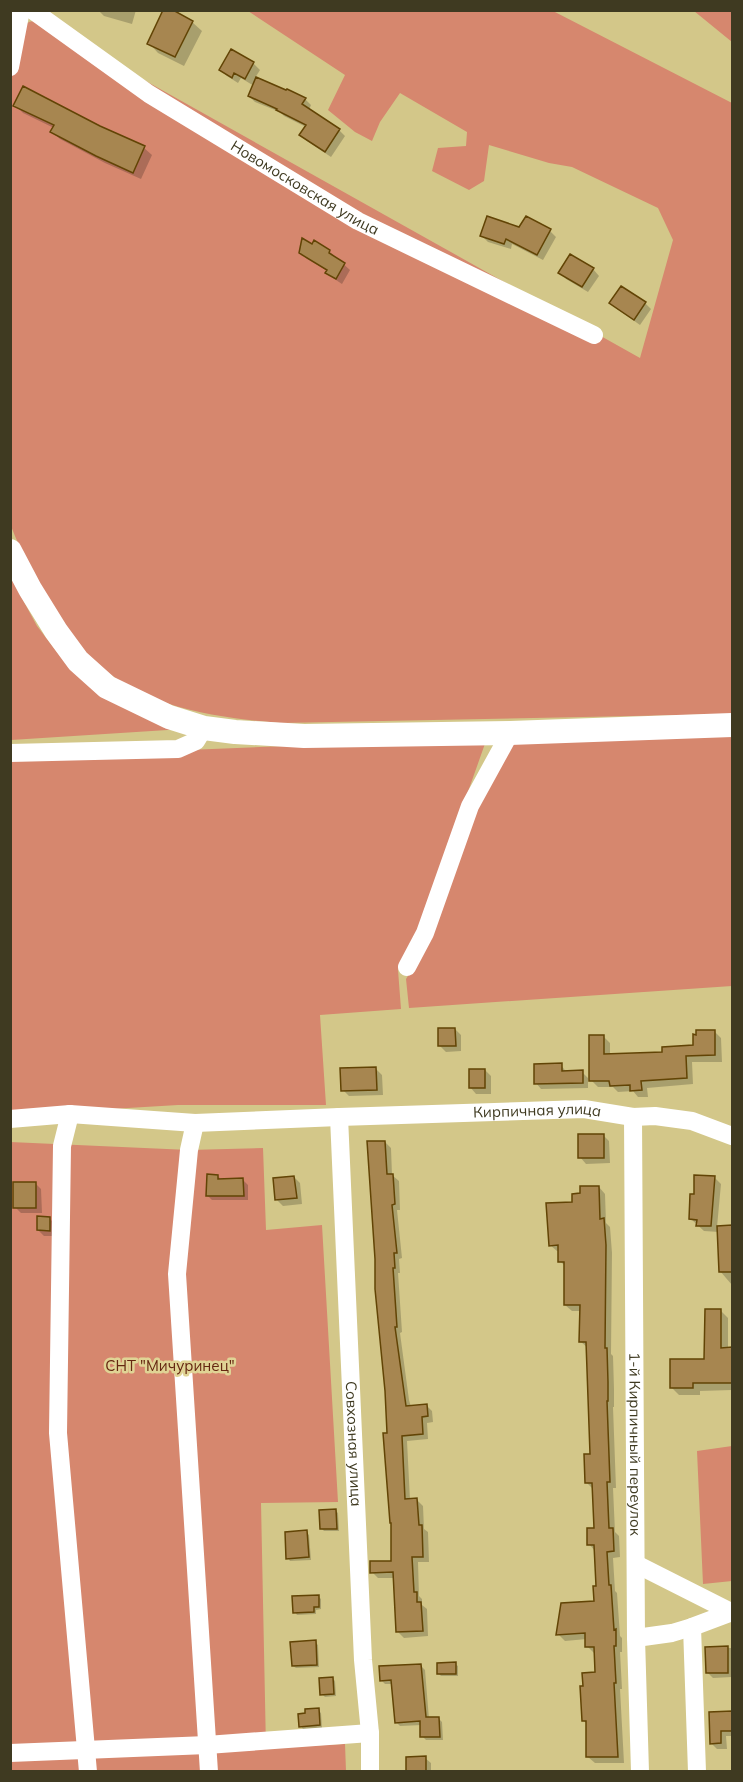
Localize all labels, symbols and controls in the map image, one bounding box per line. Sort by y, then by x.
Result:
street label: Новомосковская улица [227,136,382,239]
street label: Кирпичная улица [473,1099,603,1122]
street label: 1-й Кирпичный переулок [625,1352,645,1537]
park label: СНТ "Мичуринец" [105,1356,235,1375]
street label: Совхозная улица [342,1380,366,1507]

